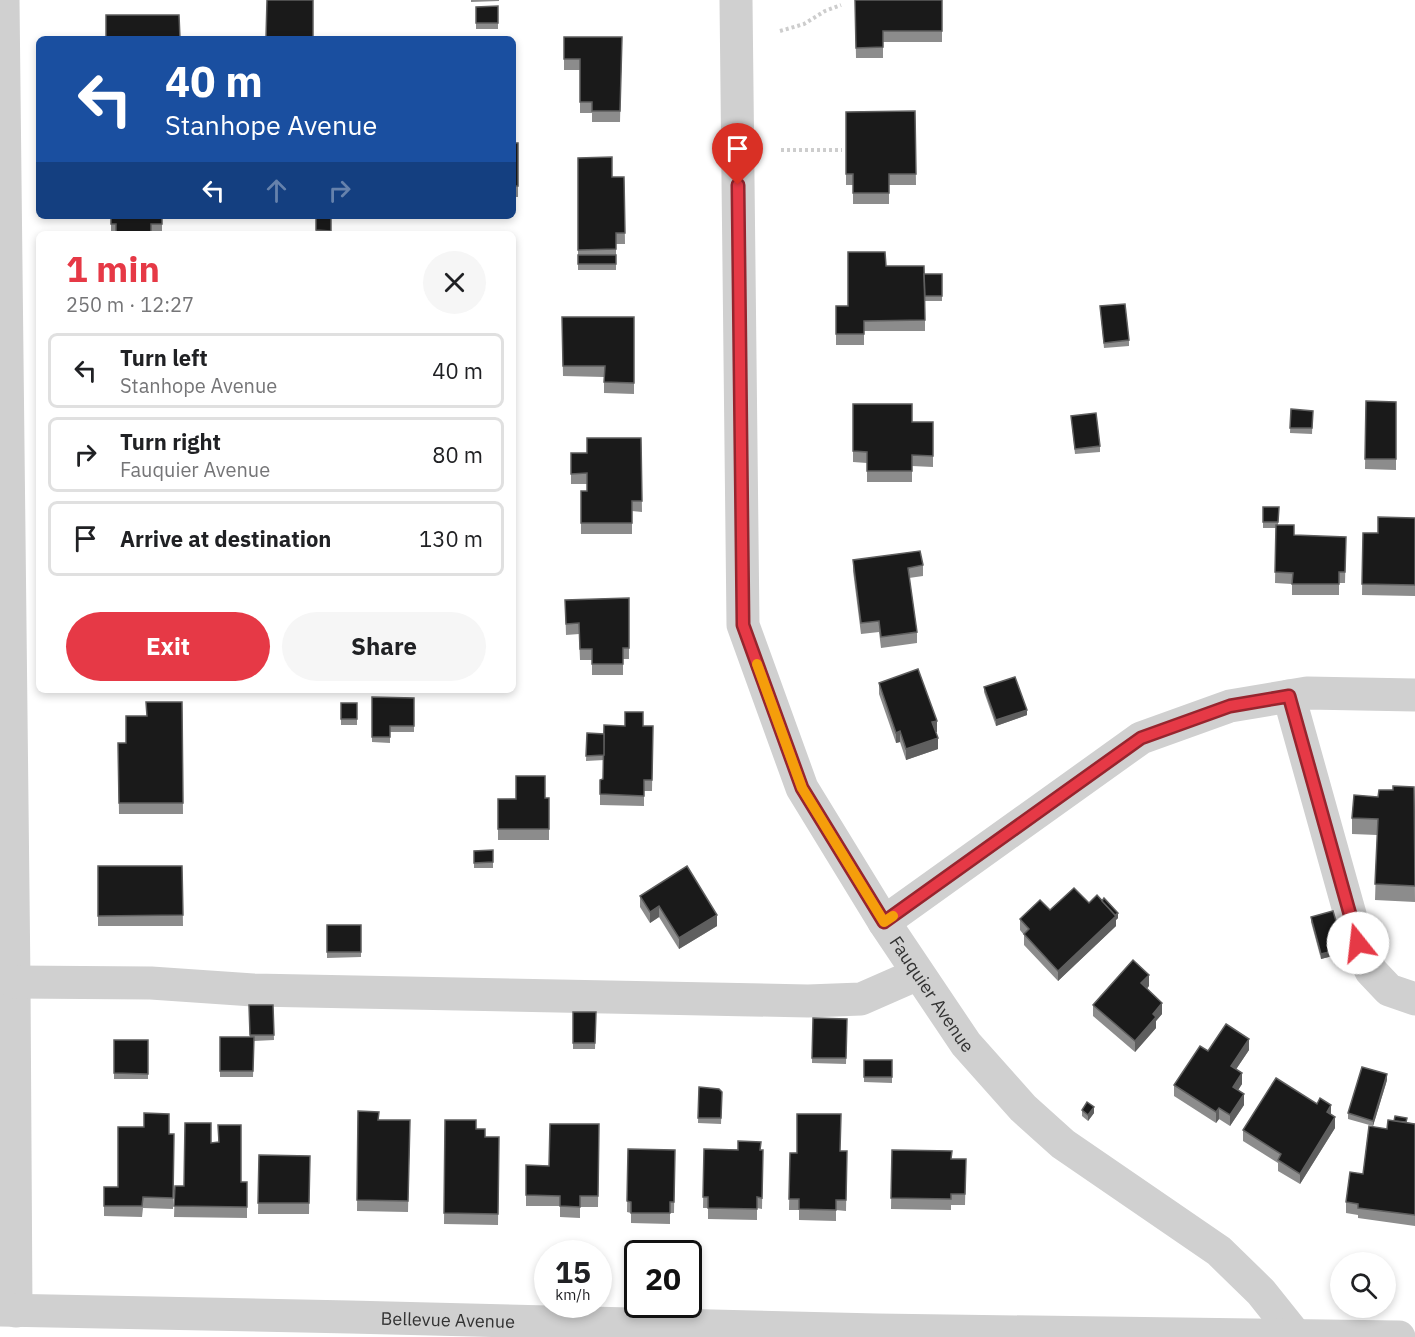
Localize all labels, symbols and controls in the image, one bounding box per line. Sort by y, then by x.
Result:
text: 40 m [165,54,263,109]
icon: left [66,60,144,138]
text: Stanhope Avenue [165,107,377,142]
pin [712,123,763,185]
icon: arrive [721,132,754,165]
icon: left [197,174,230,207]
icon: ahead [260,174,293,207]
icon: right [323,174,356,207]
text: 1 min [66,245,160,292]
button: close [423,251,486,314]
text: 250 m · 12:27 [66,291,194,318]
text: Turn left [120,343,208,372]
icon: left [69,354,102,387]
text: 40 m [432,356,483,385]
text: Stanhope Avenue [120,372,277,399]
text: Turn right [120,427,221,456]
icon: right [69,438,102,471]
text: 80 m [432,440,483,469]
text: Fauquier Avenue [120,456,270,483]
icon: arrive [69,522,102,555]
text: Arrive at destination [120,524,331,553]
text: 130 m [419,524,483,553]
button: Exit [66,612,270,681]
button: Share [282,612,486,681]
position arrow [1326,911,1390,975]
street label: Fauquier Avenue [885,931,979,1057]
speed limit sign: 20 [624,1240,702,1318]
text: 15 [555,1252,591,1291]
map controls [1330,1252,1396,1318]
button: search [1330,1252,1396,1318]
text: km/h [555,1285,591,1304]
street label: Bellevue Avenue [380,1306,516,1333]

